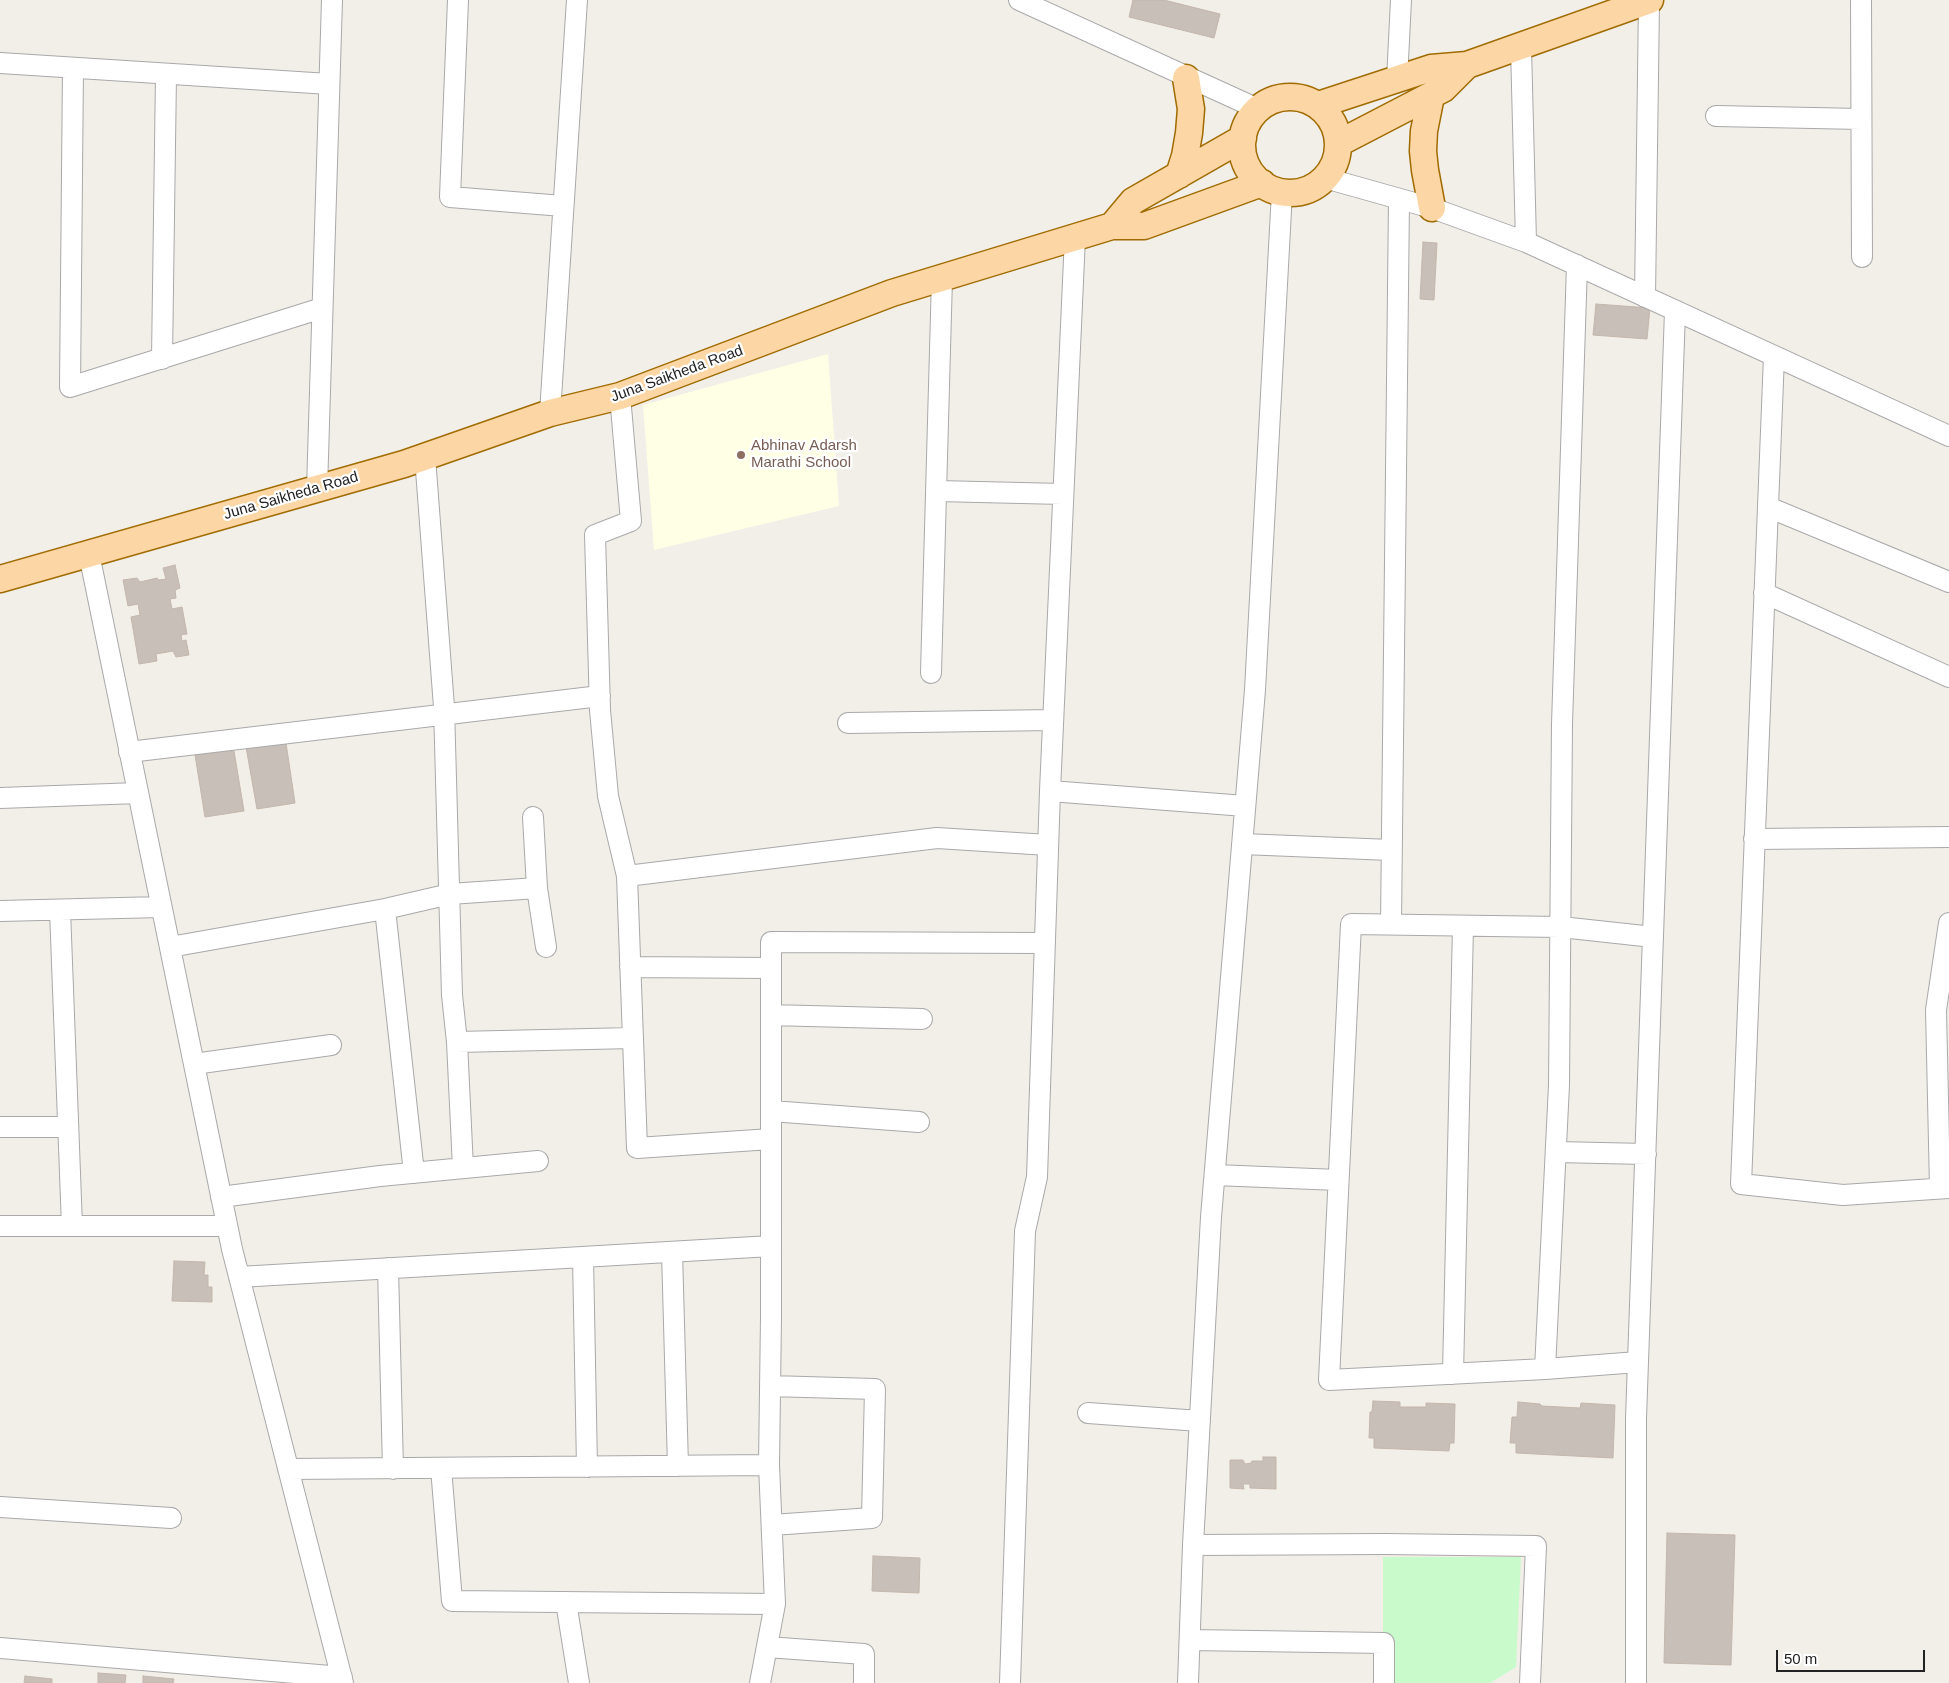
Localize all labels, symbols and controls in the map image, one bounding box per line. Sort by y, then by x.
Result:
street label: Juna Saikheda Road [608,342,746,406]
place label: Abhinav Adarsh Marathi School [751,437,857,472]
marker: Abhinav Adarsh Marathi School [735,449,747,461]
street label: Juna Saikheda Road [222,468,360,524]
scale bar [1779,1640,1928,1672]
text: 50 m [1784,1650,1817,1667]

